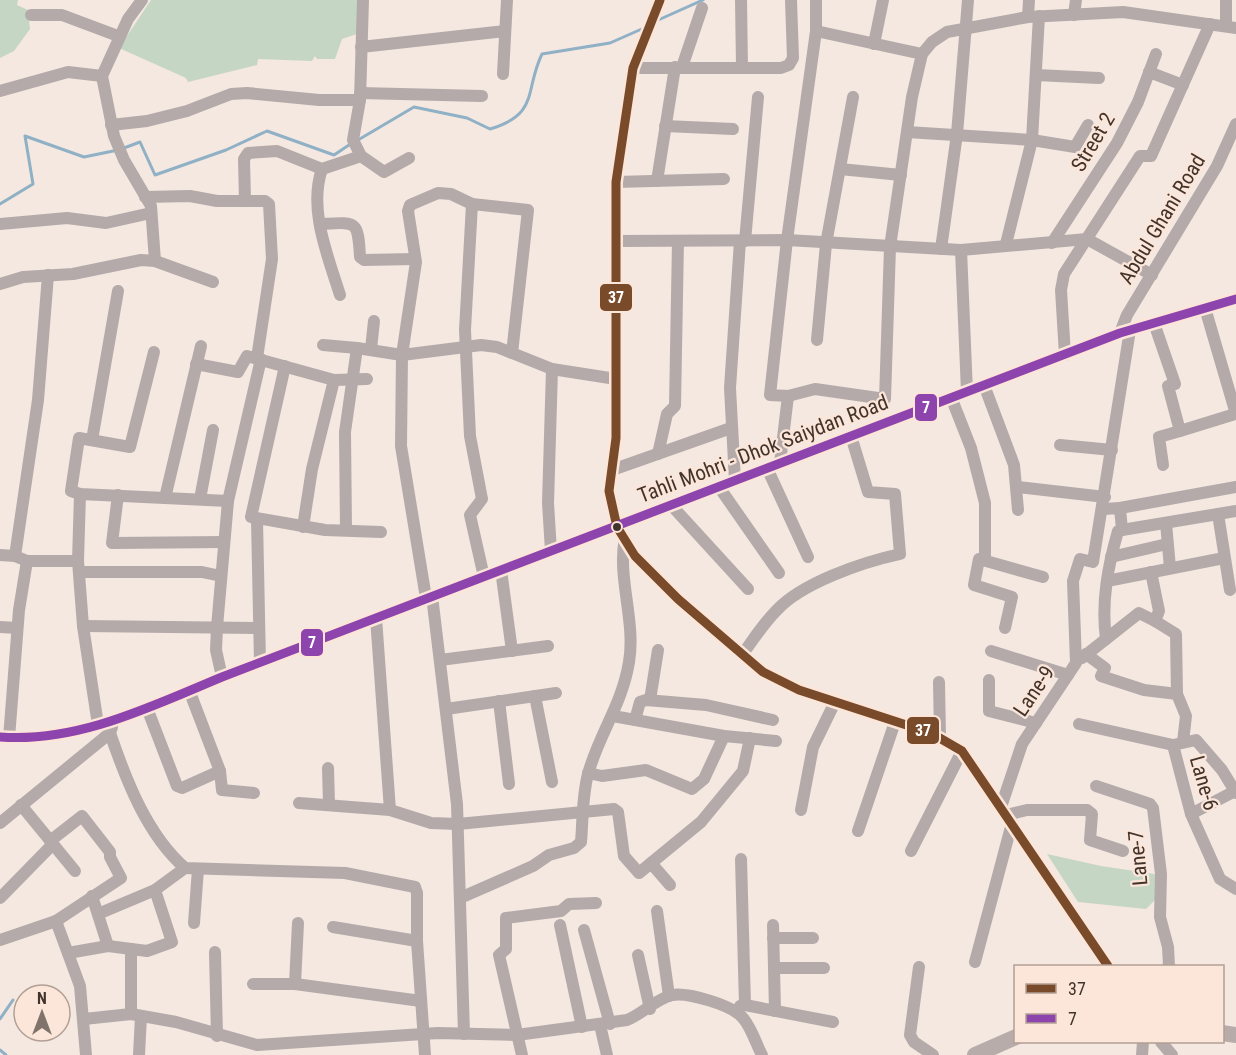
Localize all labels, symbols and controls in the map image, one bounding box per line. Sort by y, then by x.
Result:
street label: Street 2 [1066,108,1120,176]
street label: Abdul Ghani Road [1114,150,1210,288]
line badge: 37 [599,283,633,312]
text: 37 [608,288,624,307]
street label: Tahli Mohri - Dhok Saiydan Road [635,390,891,508]
line badge: 7 [914,393,938,422]
text: 7 [922,398,930,417]
unlabelled marker [611,521,623,533]
line badge: 7 [300,628,324,657]
text: 7 [308,633,316,652]
street label: Lane-9 [1008,661,1060,721]
line badge: 37 [906,716,940,745]
text: 37 [915,721,931,740]
street label: Lane-6 [1185,753,1223,813]
street label: Lane-7 [1124,829,1152,887]
legend [1014,965,1224,1043]
text: 37 [1068,978,1086,999]
north arrow [12,983,72,1043]
text: N [37,989,47,1008]
text: 7 [1068,1008,1077,1029]

